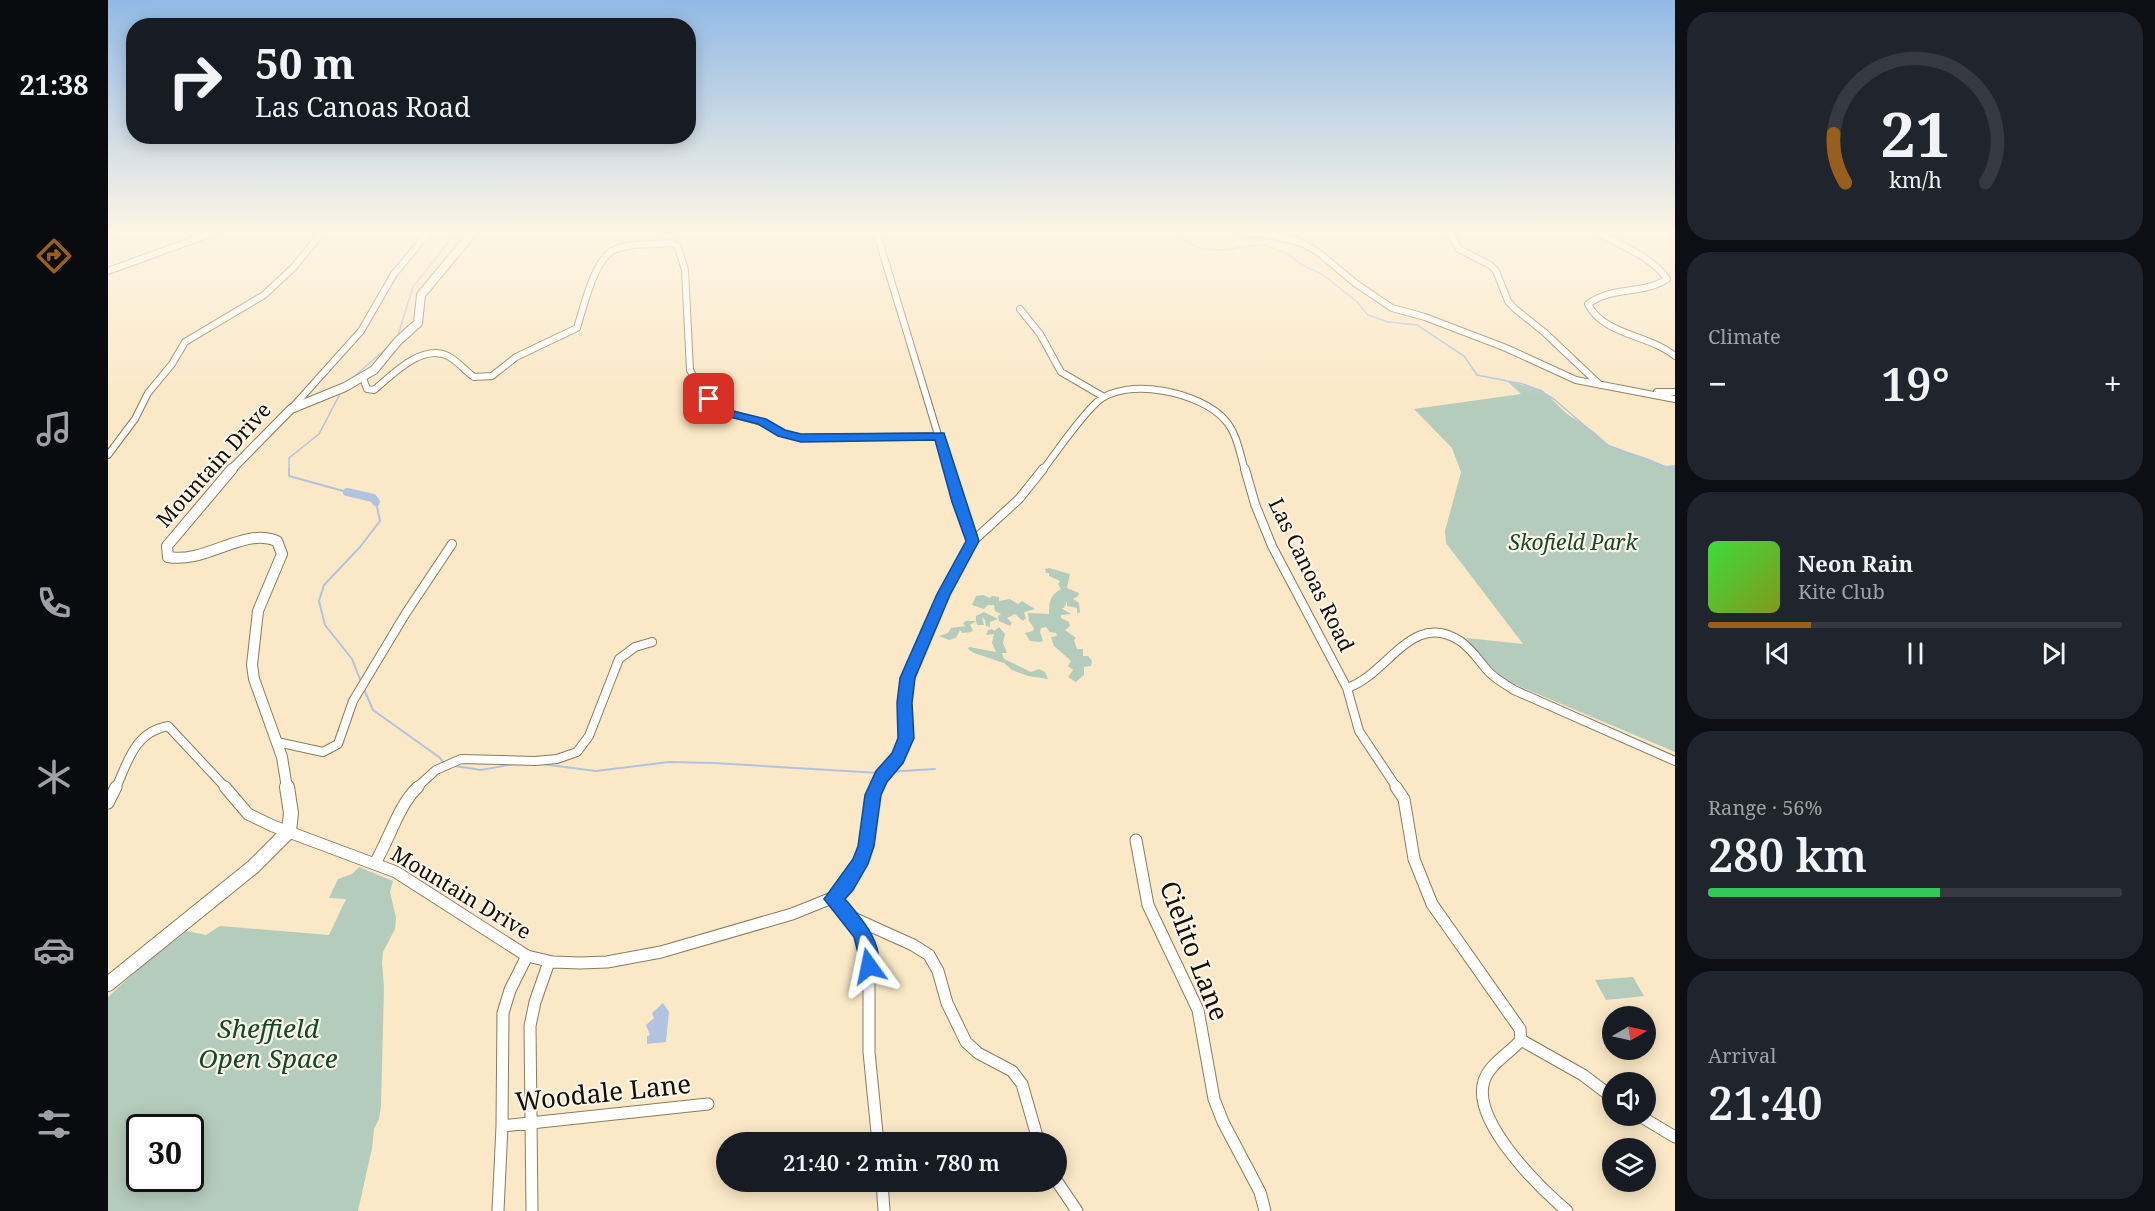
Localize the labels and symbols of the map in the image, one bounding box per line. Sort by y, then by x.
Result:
pin [683,373,734,424]
street label: Mountain Drive [150,396,277,533]
street label: Las Canoas Road [1263,493,1361,656]
park label: Skofield Park [1509,528,1638,556]
street label: Mountain Drive [386,839,537,945]
street label: Cielito Lane [1152,876,1238,1026]
position arrow [837,934,901,998]
north arrow [1602,1006,1656,1060]
park label: Sheffield Open Space [198,1010,338,1076]
street label: Woodale Lane [513,1065,693,1119]
speed limit sign: 30 [126,1114,204,1192]

